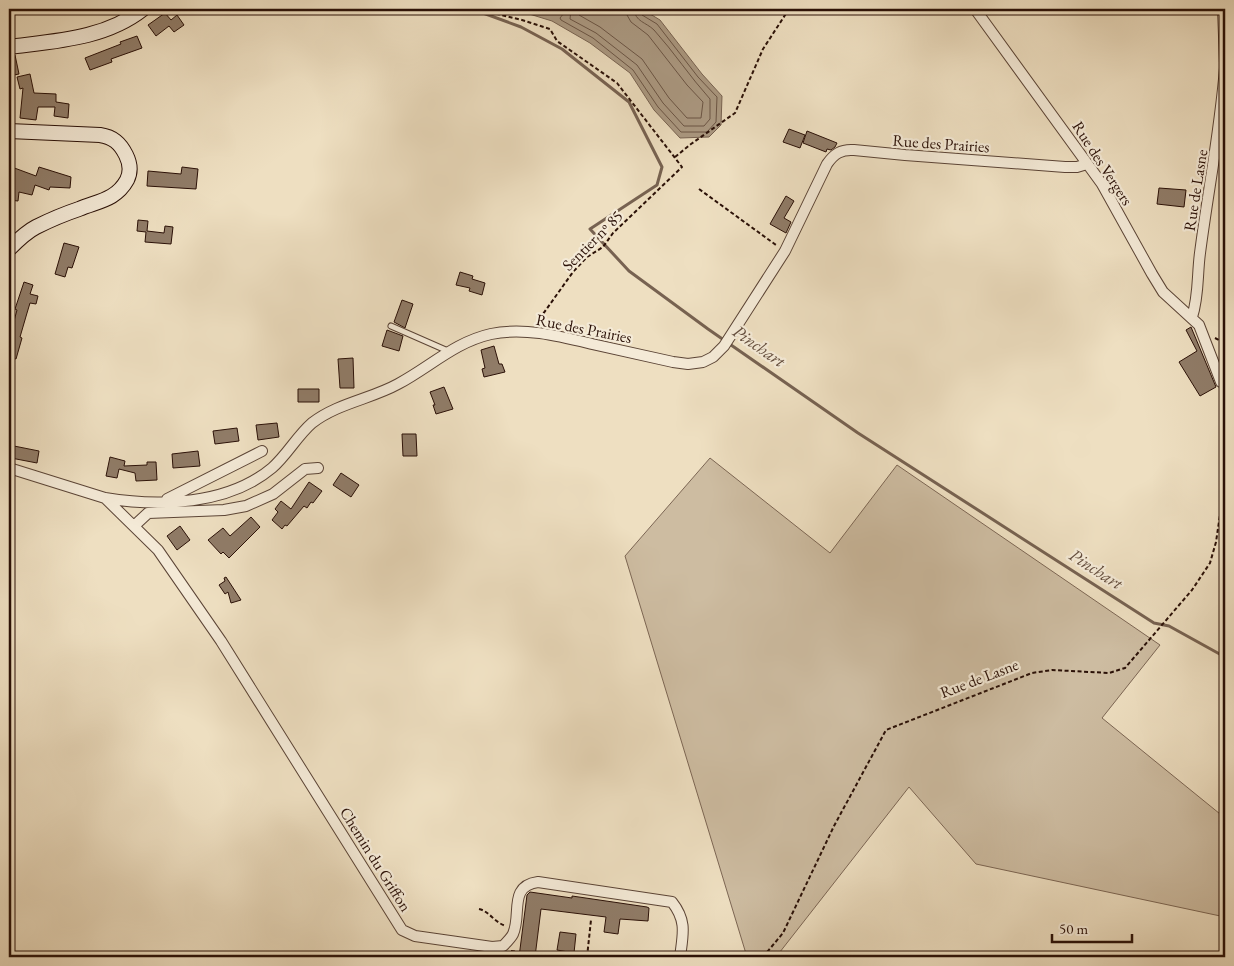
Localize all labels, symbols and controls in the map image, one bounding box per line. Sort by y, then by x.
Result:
street label: Rue des Vergers [1068,117,1138,209]
street label: Rue des Prairies [892,130,990,157]
street label: Rue de Lasne [1179,148,1212,232]
street label: Sentier nᵒ 85 [557,205,627,275]
street label: Rue des Prairies [534,309,634,348]
water label: Pinchart [728,319,791,372]
water label: Pinchart [1065,543,1128,595]
street label: Rue de Lasne [937,654,1021,703]
street label: Chemin du Griffon [335,803,416,916]
scale bar [1052,911,1132,943]
text: 50 m [1059,919,1088,938]

